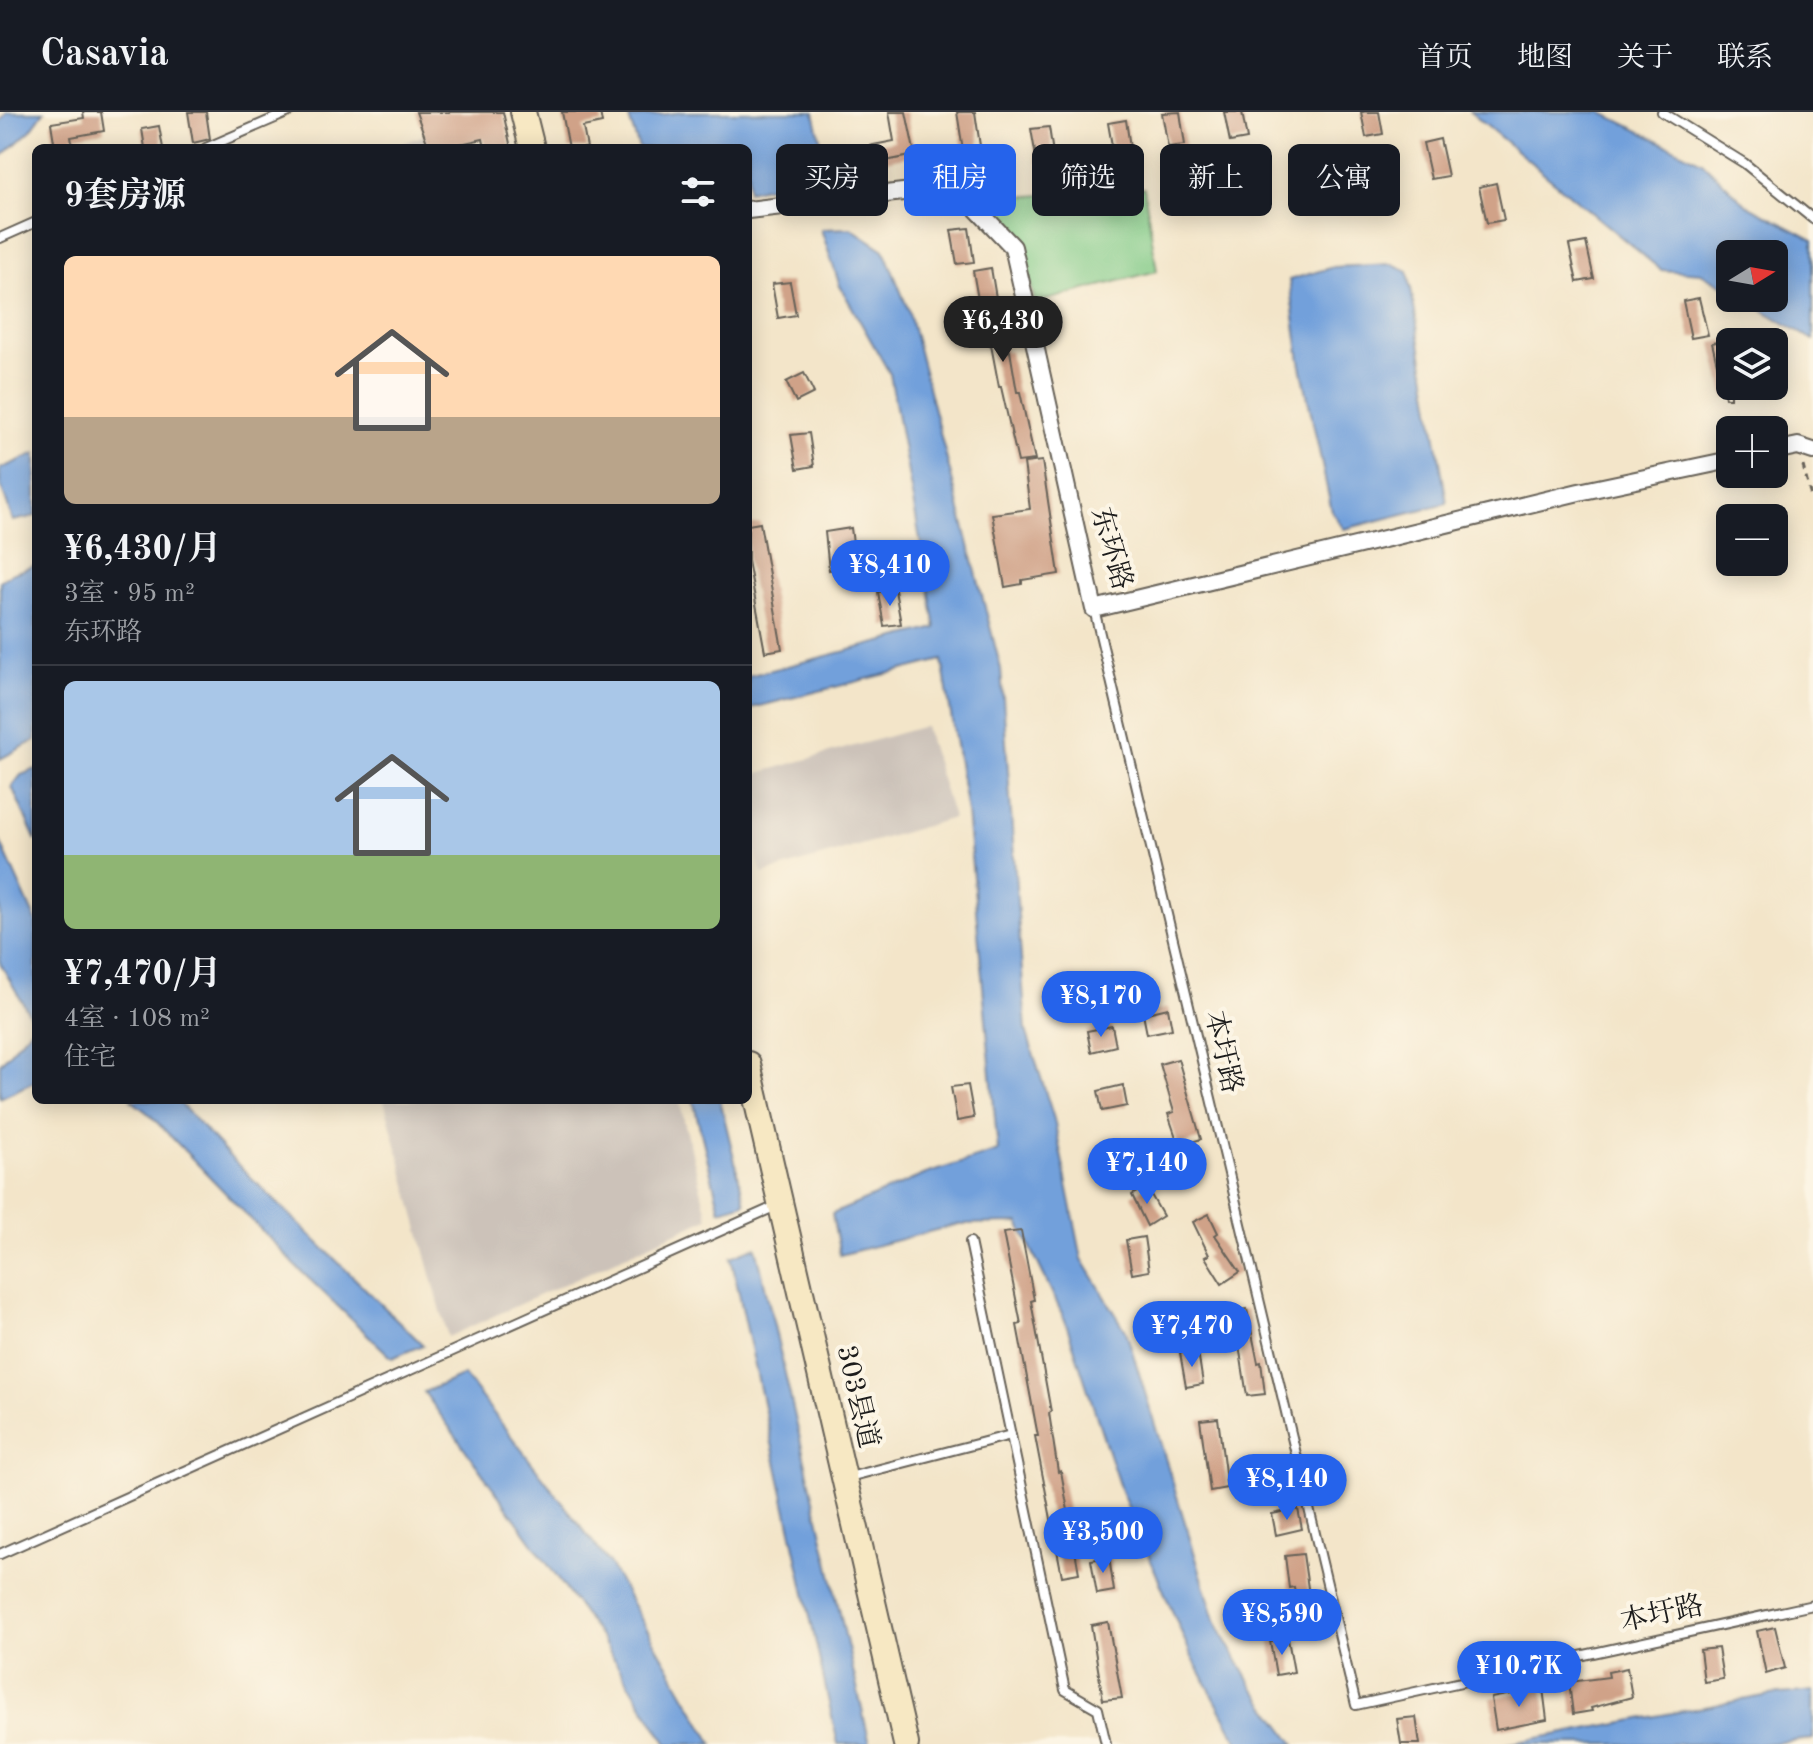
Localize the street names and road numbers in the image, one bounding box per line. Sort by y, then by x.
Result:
street label: 东环路 [1085,504,1138,593]
street label: 本圩路 [1199,1007,1248,1096]
street label: 303县道 [831,1342,884,1451]
street label: 本圩路 [1617,1590,1706,1637]

